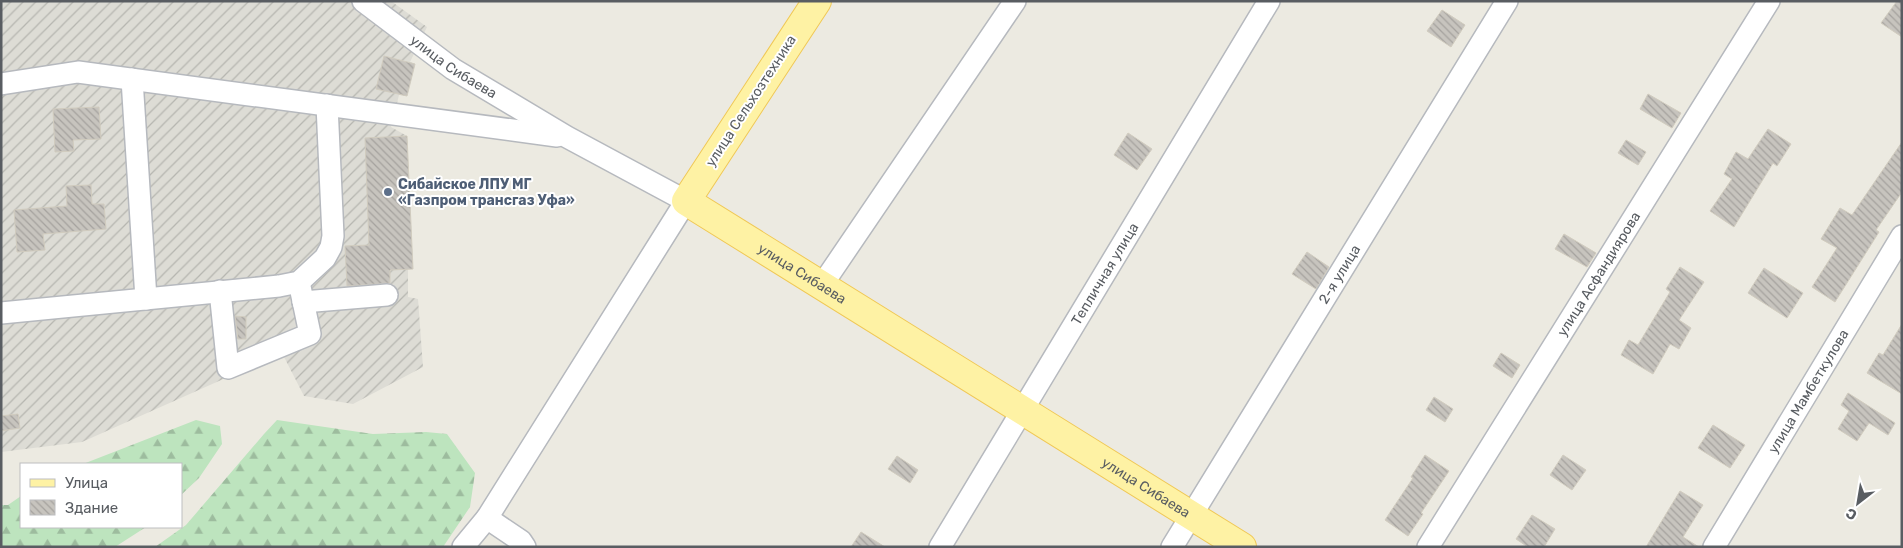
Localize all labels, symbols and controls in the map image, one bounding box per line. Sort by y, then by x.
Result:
street label: улица Сибаева [407,31,500,102]
street label: улица Сельхозтехника [702,32,800,170]
place label: Сибайское ЛПУ МГ «Газпром трансгаз Уфа» [398,176,575,209]
marker: Сибайское ЛПУ МГ «Газпром трансгаз Уфа» [382,186,394,198]
street label: улица Асфандиярова [1553,208,1644,339]
street label: Тепличная улица [1067,220,1142,328]
street label: улица Сибаева [755,239,850,307]
street label: 2-я улица [1315,242,1364,307]
street label: улица Мамбеткулова [1764,326,1852,456]
street label: улица Сибаева [1099,453,1193,521]
legend [20,463,182,528]
text: Улица [65,474,108,492]
north arrow [1833,478,1883,528]
text: Здание [65,499,118,517]
text: С [1843,504,1860,524]

